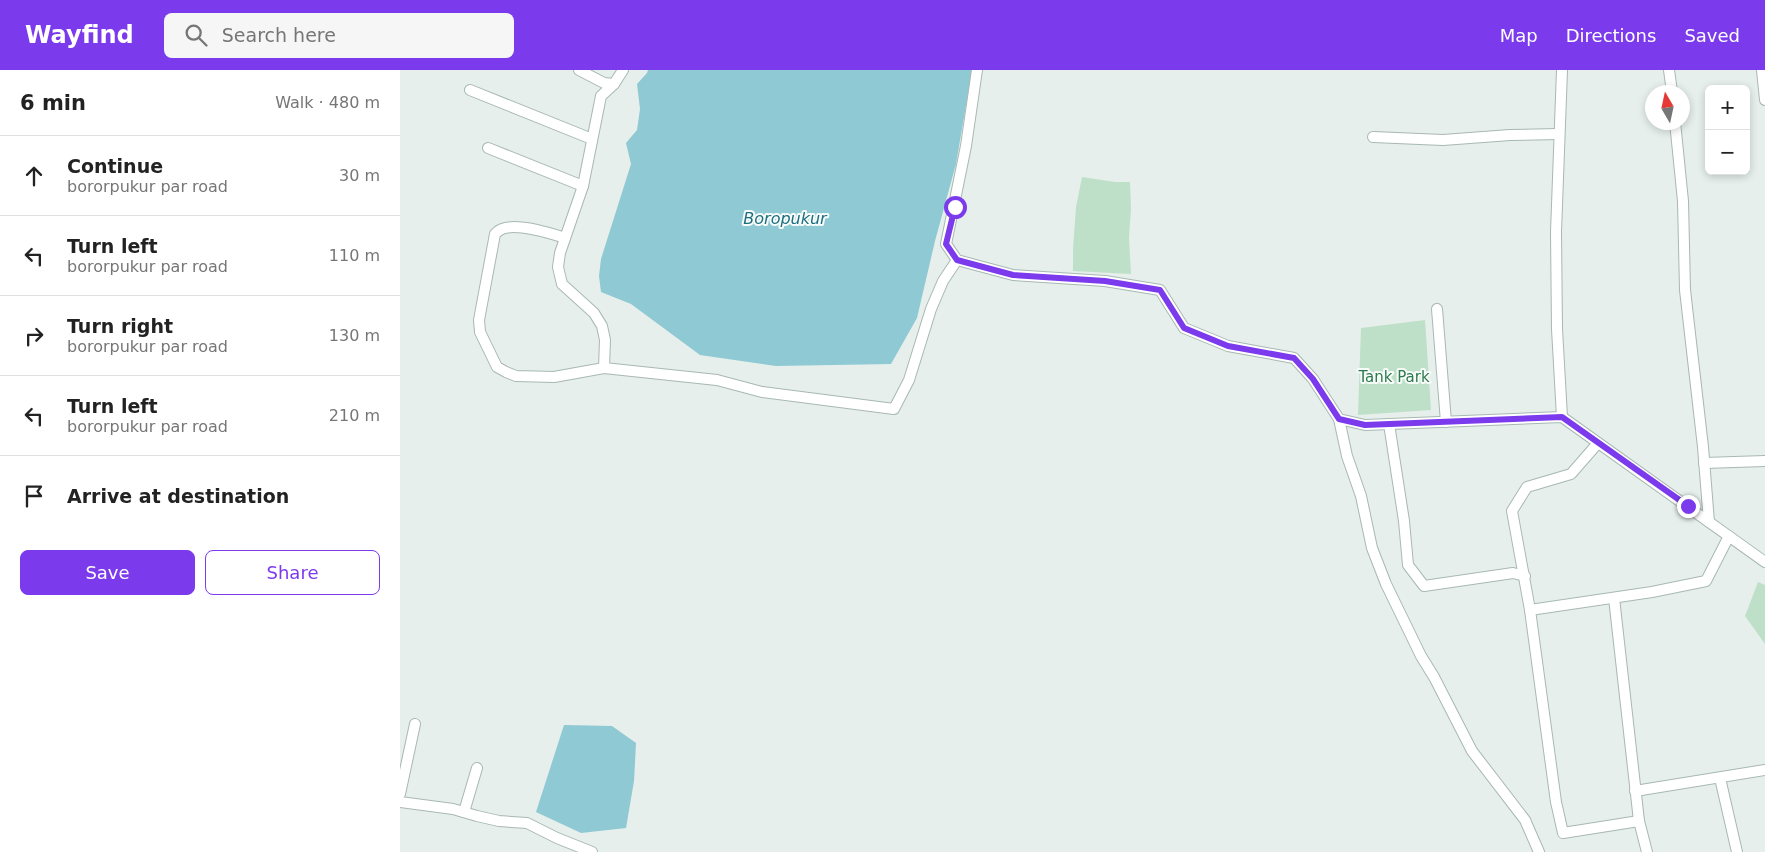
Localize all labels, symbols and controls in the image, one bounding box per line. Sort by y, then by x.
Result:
search box [164,13,514,58]
text: Wayfind [25,21,134,49]
icon: search [182,21,210,49]
text: Search here [222,24,336,46]
text: Map [1500,25,1538,46]
text: Directions [1566,25,1656,46]
text: Saved [1684,25,1740,46]
north arrow [1645,85,1690,130]
map controls [1705,85,1750,175]
button: + [1705,85,1750,130]
text: 6 min [20,91,86,115]
text: Walk · 480 m [275,93,380,112]
button: − [1705,130,1750,175]
text: Continue [67,155,163,177]
icon: ahead [20,162,48,190]
text: 30 m [339,166,380,185]
text: bororpukur par road [67,177,228,196]
route start [944,196,967,219]
water label: Boropukur [743,209,828,228]
text: Turn left [67,235,158,257]
icon: left [20,242,48,270]
text: 110 m [329,246,380,265]
text: bororpukur par road [67,257,228,276]
text: Turn right [67,315,173,337]
icon: right [20,322,48,350]
text: 130 m [329,326,380,345]
text: bororpukur par road [67,337,228,356]
park label: Tank Park [1357,368,1430,386]
text: Turn left [67,395,158,417]
icon: left [20,402,48,430]
text: 210 m [329,406,380,425]
text: bororpukur par road [67,417,228,436]
icon: arrive [20,482,48,510]
text: Arrive at destination [67,485,289,507]
route end [1677,495,1700,518]
button: Save [20,550,195,595]
button: Share [205,550,380,595]

